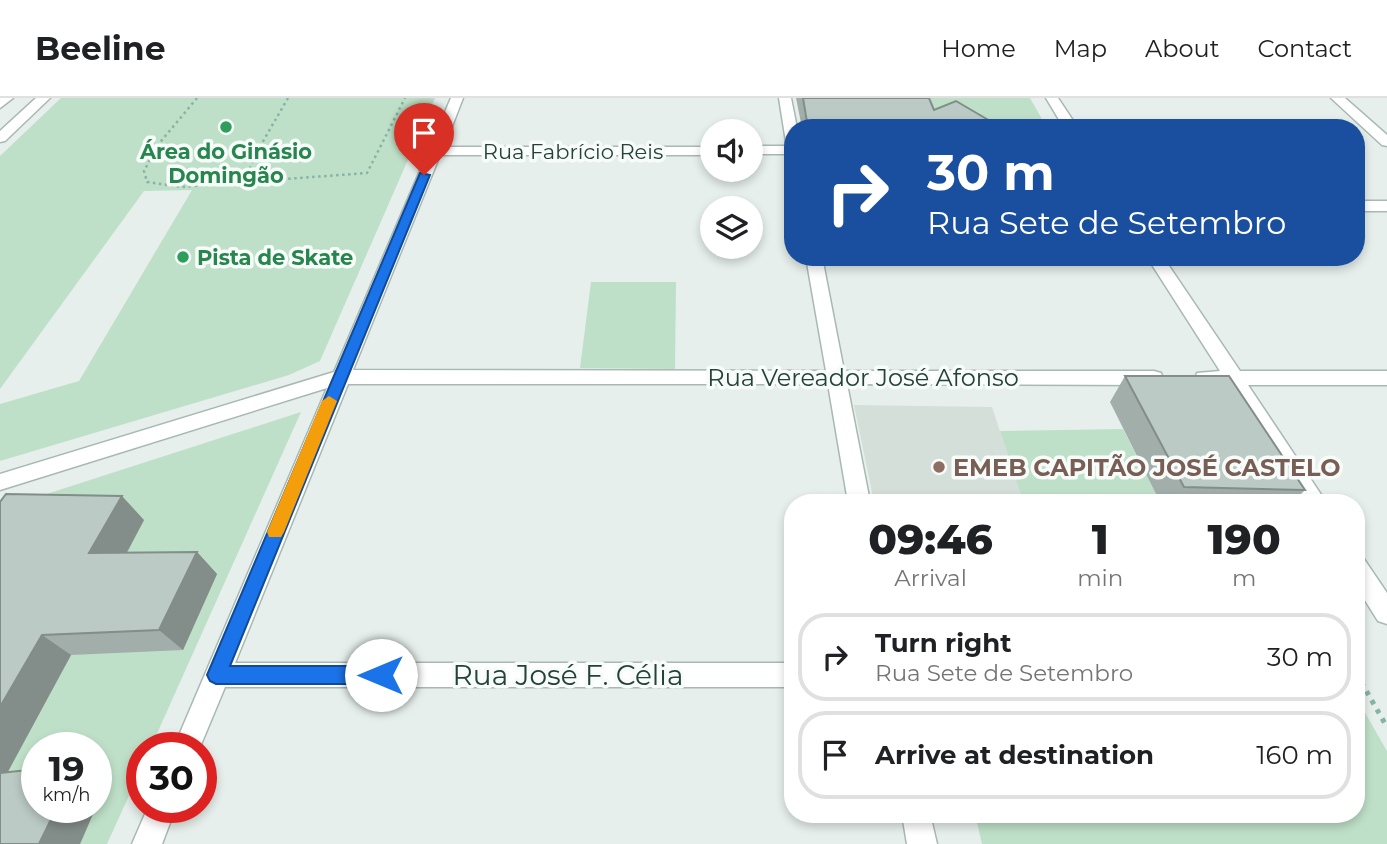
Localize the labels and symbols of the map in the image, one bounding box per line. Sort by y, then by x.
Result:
pin [394,103,454,175]
marker: Área do Ginásio Domingão [218,119,234,135]
place label: Área do Ginásio Domingão [139,139,312,188]
street label: Rua Fabrício Reis [483,139,663,164]
place label: Pista de Skate [197,245,353,270]
marker: Pista de Skate [175,249,191,265]
street label: Rua Vereador José Afonso [707,363,1019,392]
place label: EMEB CAPITÃO JOSÉ CASTELO [953,453,1340,482]
marker: EMEB CAPITÃO JOSÉ CASTELO [931,459,947,475]
position arrow [344,638,418,712]
street label: Rua José F. Célia [453,658,683,692]
speed limit sign: 30 [126,732,217,823]

